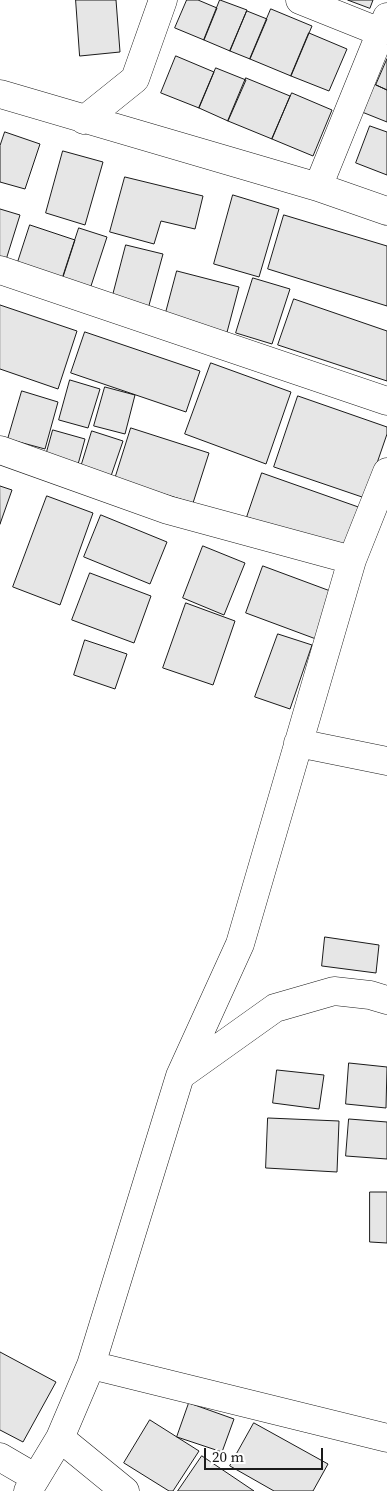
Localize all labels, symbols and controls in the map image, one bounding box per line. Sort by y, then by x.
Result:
scale bar [207,1438,326,1470]
text: 20 m [212,1446,244,1467]

